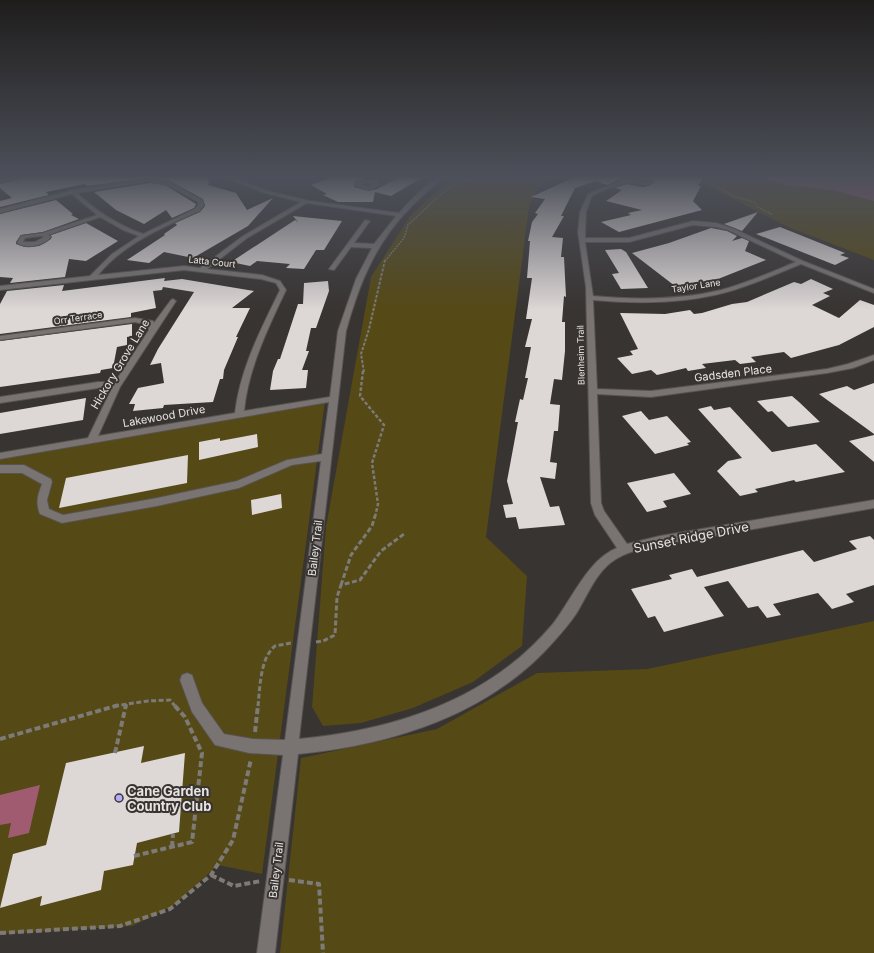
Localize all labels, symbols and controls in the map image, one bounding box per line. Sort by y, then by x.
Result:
street label: Latta Court [188,254,236,269]
street label: Taylor Lane [671,276,721,295]
street label: Orr Terrace [53,309,103,326]
street label: Hickory Grove Lane [88,316,152,412]
street label: Blenheim Trail [574,325,587,385]
street label: Gadsden Place [693,361,773,385]
street label: Lakewood Drive [122,402,206,430]
street label: Sunset Ridge Drive [632,518,750,556]
street label: Bailey Trail [305,519,325,577]
place label: Cane Garden Country Club [127,783,211,814]
marker: Cane Garden Country Club [114,793,124,803]
street label: Bailey Trail [266,841,286,899]

